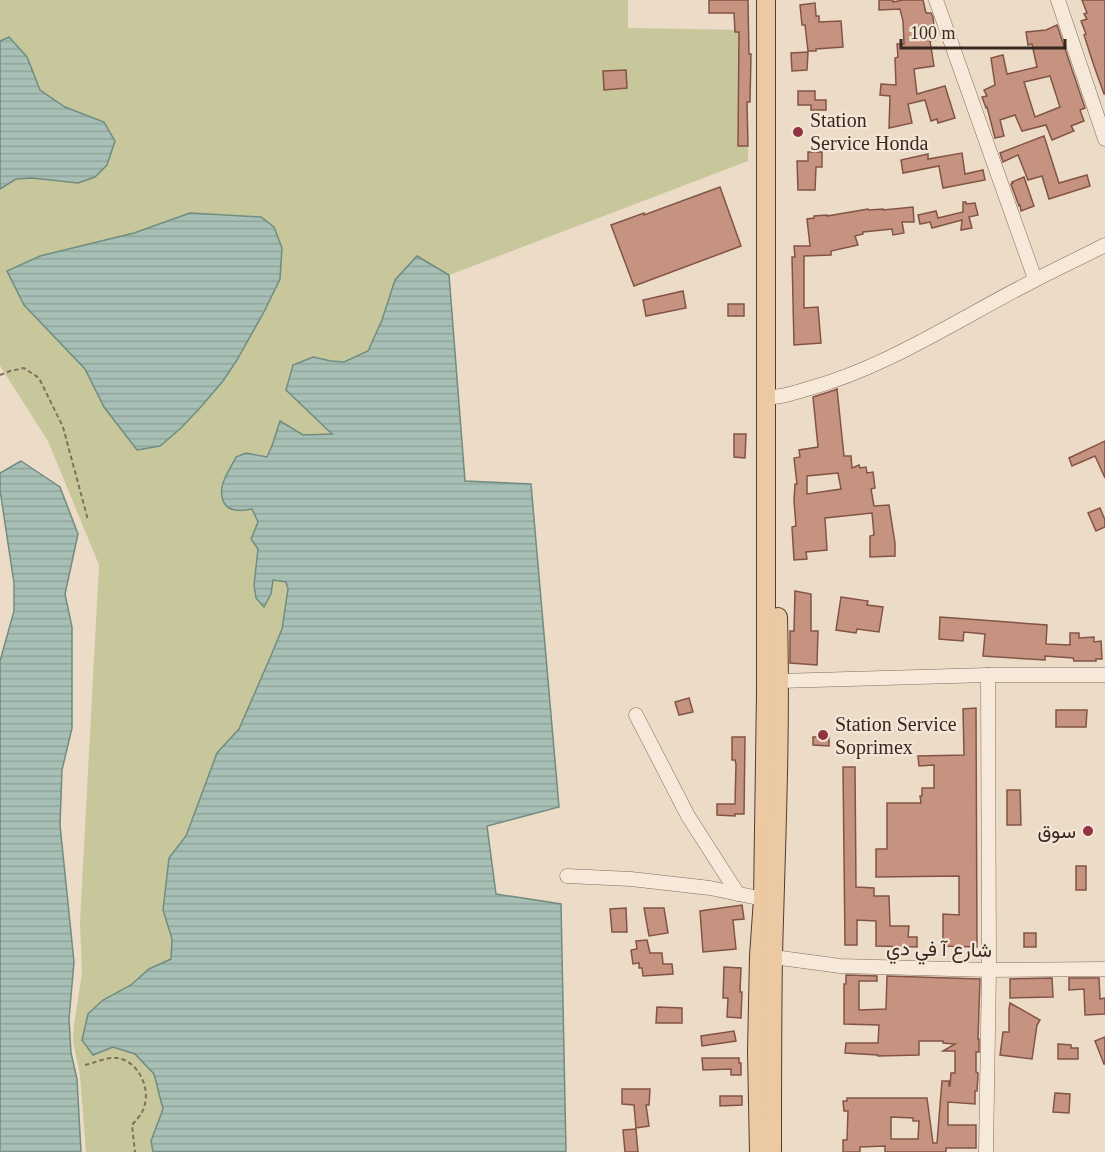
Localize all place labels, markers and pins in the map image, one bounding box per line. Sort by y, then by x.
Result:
place label: Station Service Honda [810,109,928,154]
marker: Station Service Honda [791,125,805,139]
place label: Station Service Soprimex [835,713,957,759]
marker: Station Service Soprimex [816,728,830,742]
place label: سوق [1037,820,1076,844]
marker: سوق [1081,824,1095,838]

